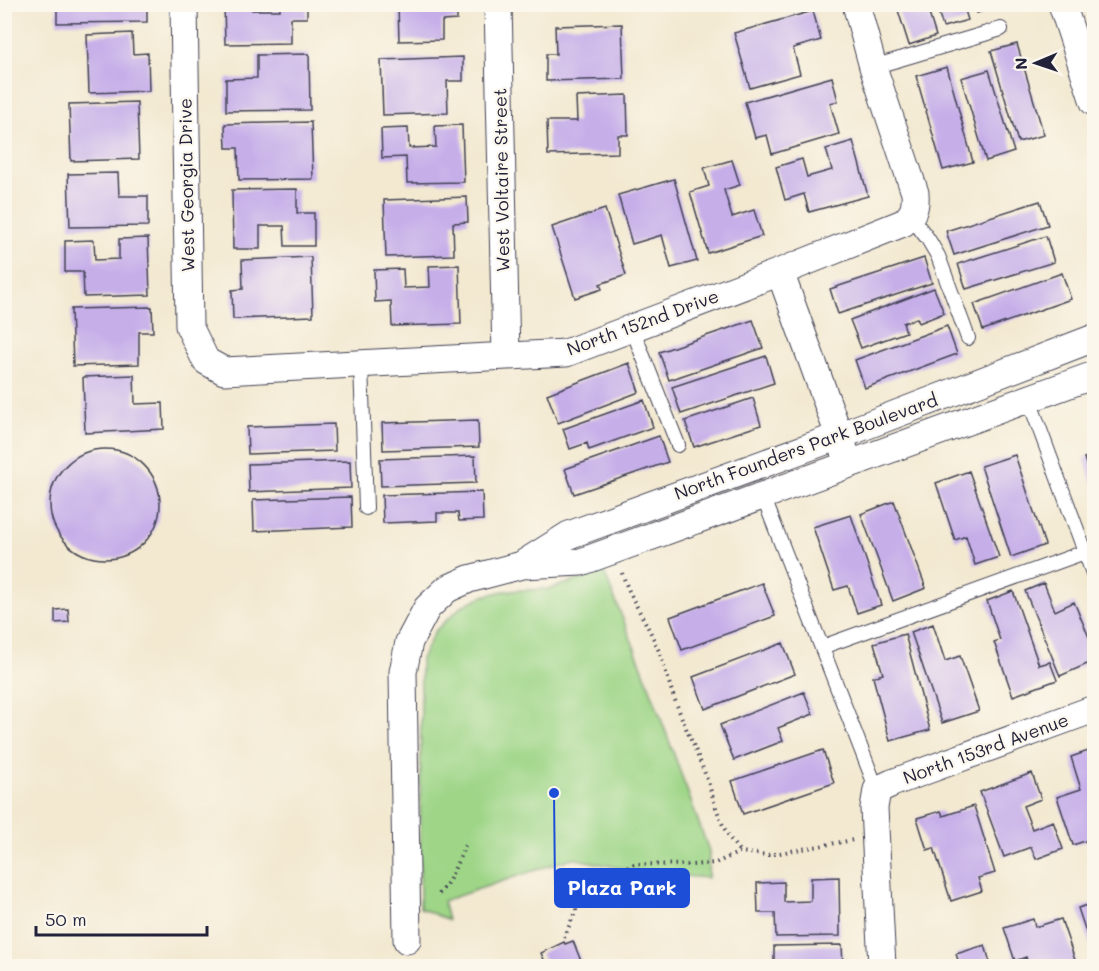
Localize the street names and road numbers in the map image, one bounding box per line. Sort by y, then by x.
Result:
street label: West Voltaire Street [487,88,515,272]
street label: West Georgia Drive [172,98,200,272]
street label: North 152nd Drive [563,283,722,361]
street label: North Founders Park Boulevard [671,387,941,505]
street label: North 153rd Avenue [900,707,1072,789]

